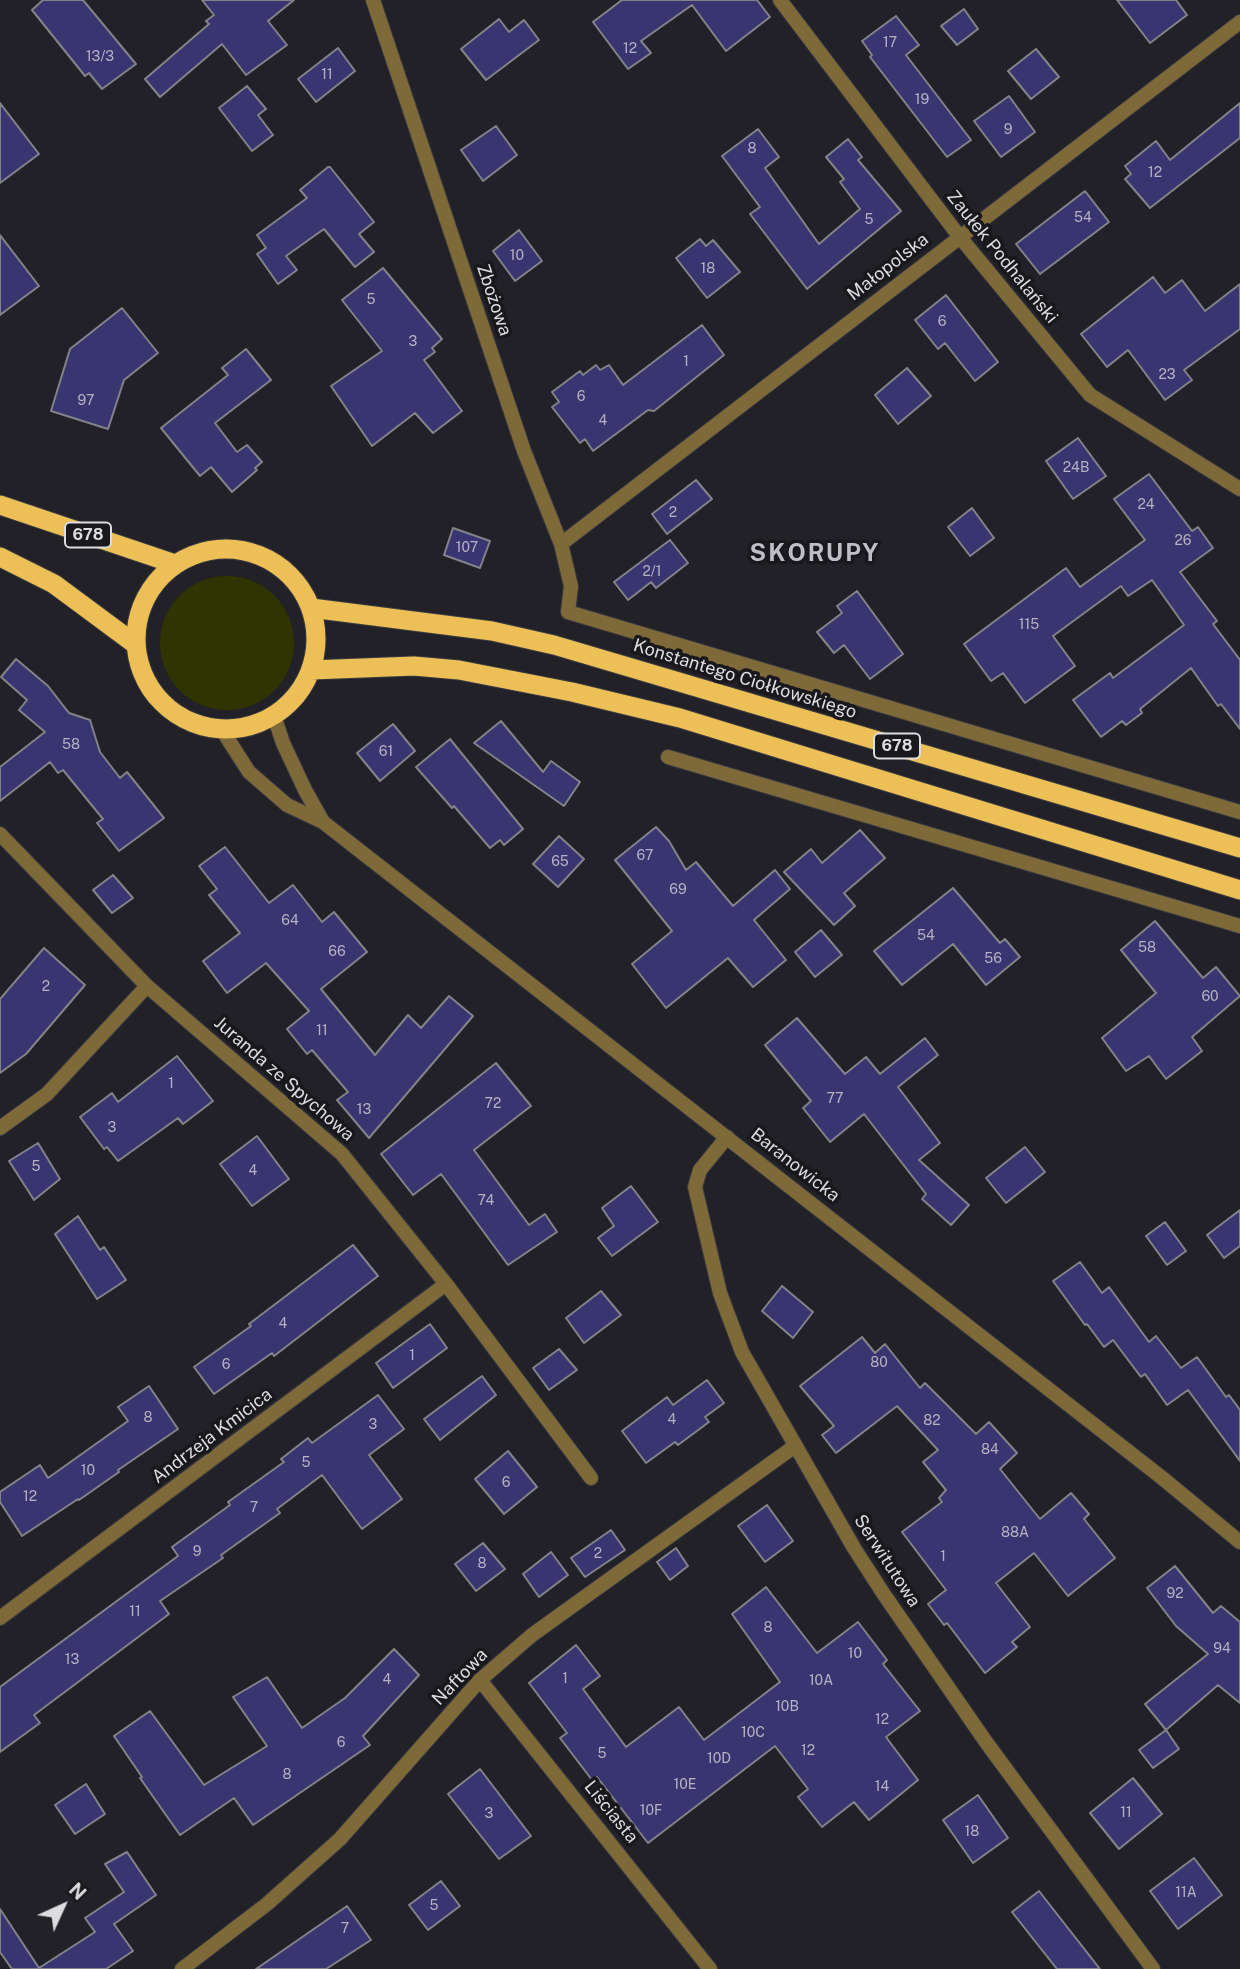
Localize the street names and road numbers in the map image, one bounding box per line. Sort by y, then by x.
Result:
street label: Zaułek Podhalański [942,186,1062,328]
street label: Małopolska [843,229,933,305]
street label: Zbożowa [472,261,516,339]
road number: 678 [65,522,111,548]
street label: Konstantego Ciołkowskiego [631,635,859,723]
road number: 678 [874,734,920,758]
street label: Juranda ze Spychowa [209,1012,359,1146]
street label: Baranowicka [746,1124,844,1206]
street label: Andrzeja Kmicica [148,1384,276,1488]
street label: Serwitutowa [849,1511,925,1611]
street label: Naftowa [428,1644,492,1710]
street label: Liściasta [579,1777,643,1847]

